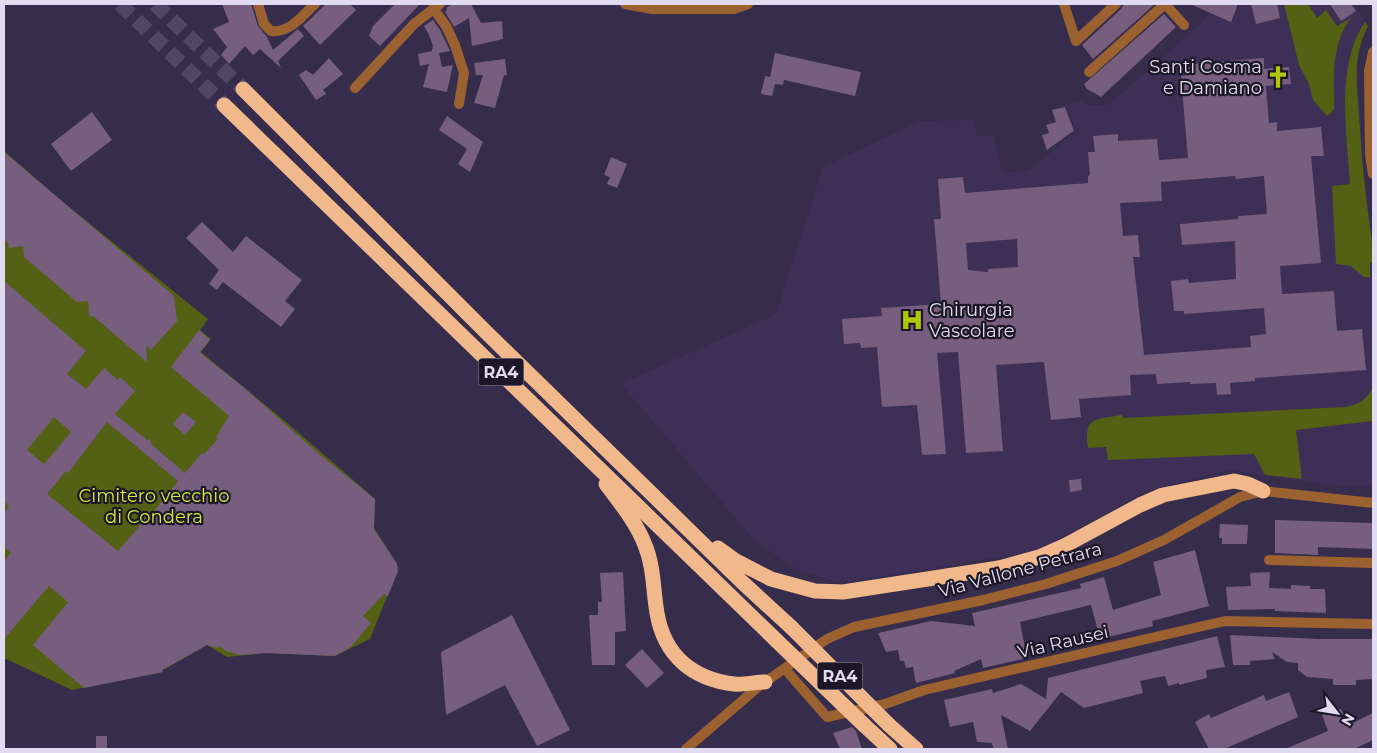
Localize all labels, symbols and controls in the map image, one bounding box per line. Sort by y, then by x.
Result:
place label: Santi Cosma e Damiano [1149,56,1262,99]
church icon: Santi Cosma e Damiano [1265,64,1291,90]
place label: Chirurgia Vascolare [929,299,1015,342]
hospital icon: Chirurgia Vascolare [899,307,925,333]
road number: RA4 [478,358,524,386]
park label: Cimitero vecchio di Condera [79,485,229,528]
street label: Via Vallone Petrara [936,538,1104,602]
street label: Via Rausei [1015,621,1111,663]
road number: RA4 [818,662,862,689]
north arrow [1312,688,1362,738]
text: N [1338,710,1359,729]

